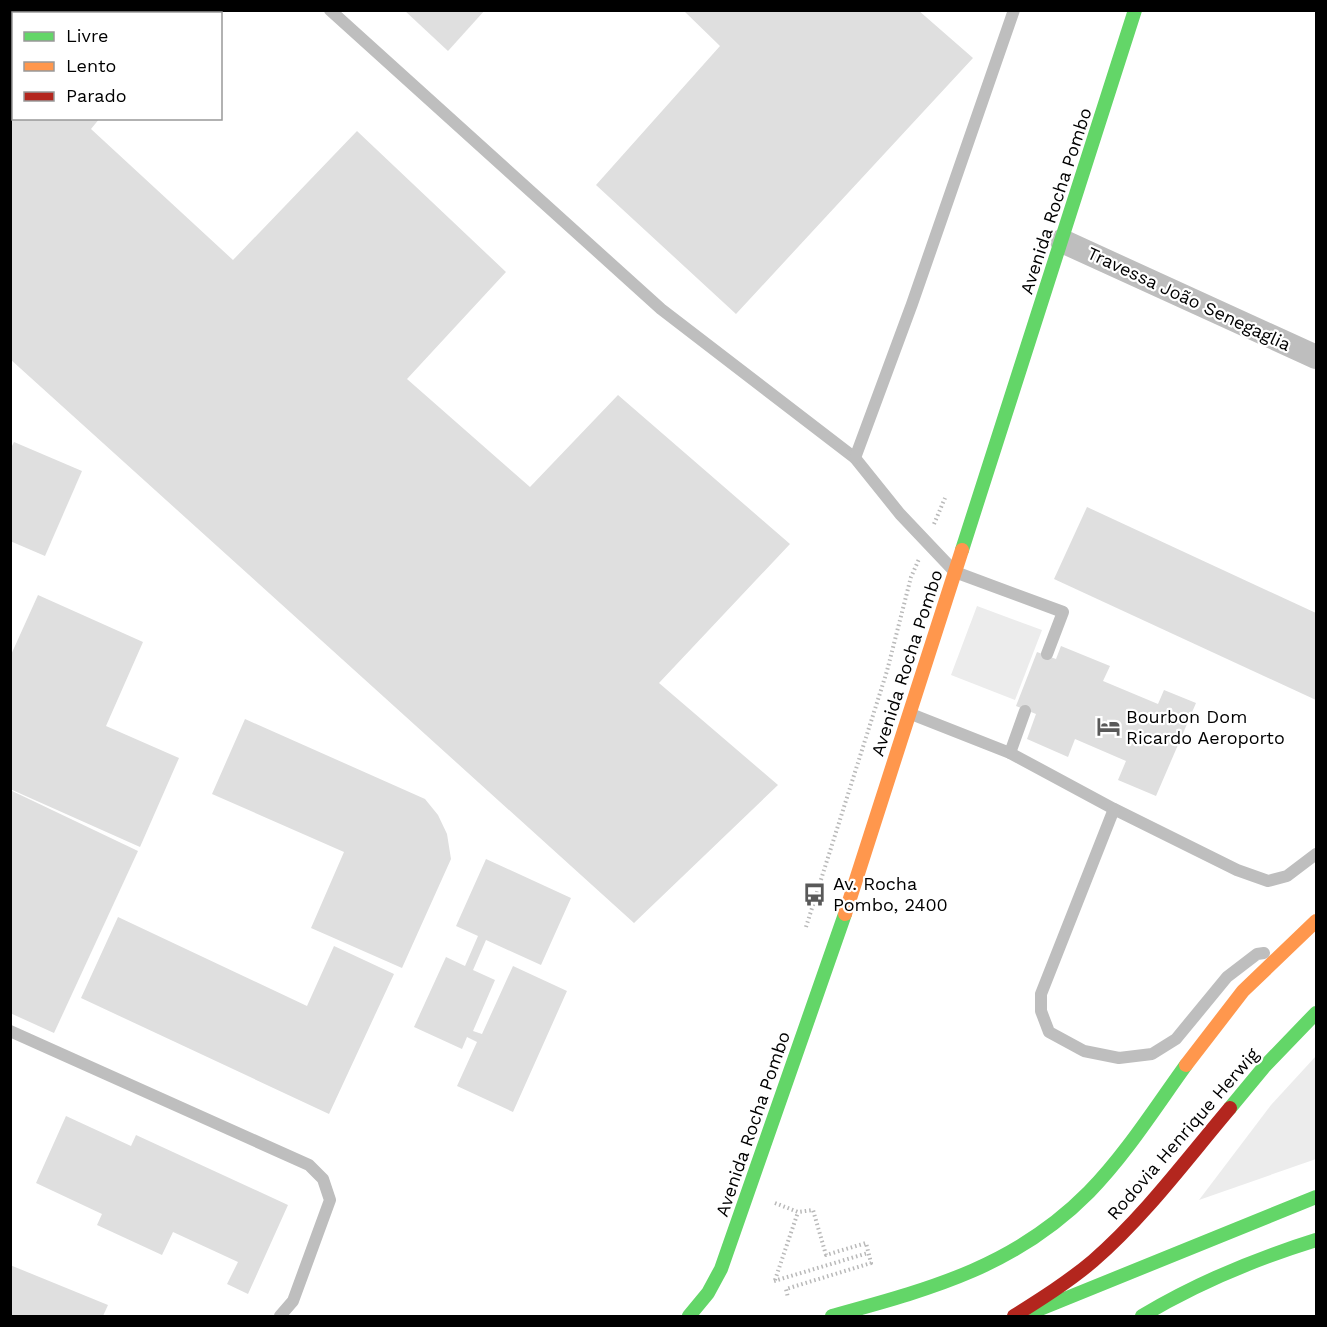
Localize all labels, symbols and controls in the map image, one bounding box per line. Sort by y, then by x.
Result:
legend [12,12,222,120]
text: Livre [66,25,108,46]
text: Lento [66,55,116,76]
text: Parado [66,85,127,106]
street label: Avenida Rocha Pombo [1015,105,1096,297]
street label: Travessa João Senegaglia [1084,242,1294,355]
street label: Avenida Rocha Pombo [866,567,947,759]
place label: Bourbon Dom Ricardo Aeroporto [1126,706,1285,748]
hotel icon: Bourbon Dom Ricardo Aeroporto [1095,714,1121,740]
place label: Av. Rocha Pombo, 2400 [833,873,948,915]
bus stop icon: Av. Rocha Pombo, 2400 [802,881,828,907]
street label: Avenida Rocha Pombo [711,1028,794,1219]
street label: Rodovia Henrique Herwig [1102,1043,1263,1224]

